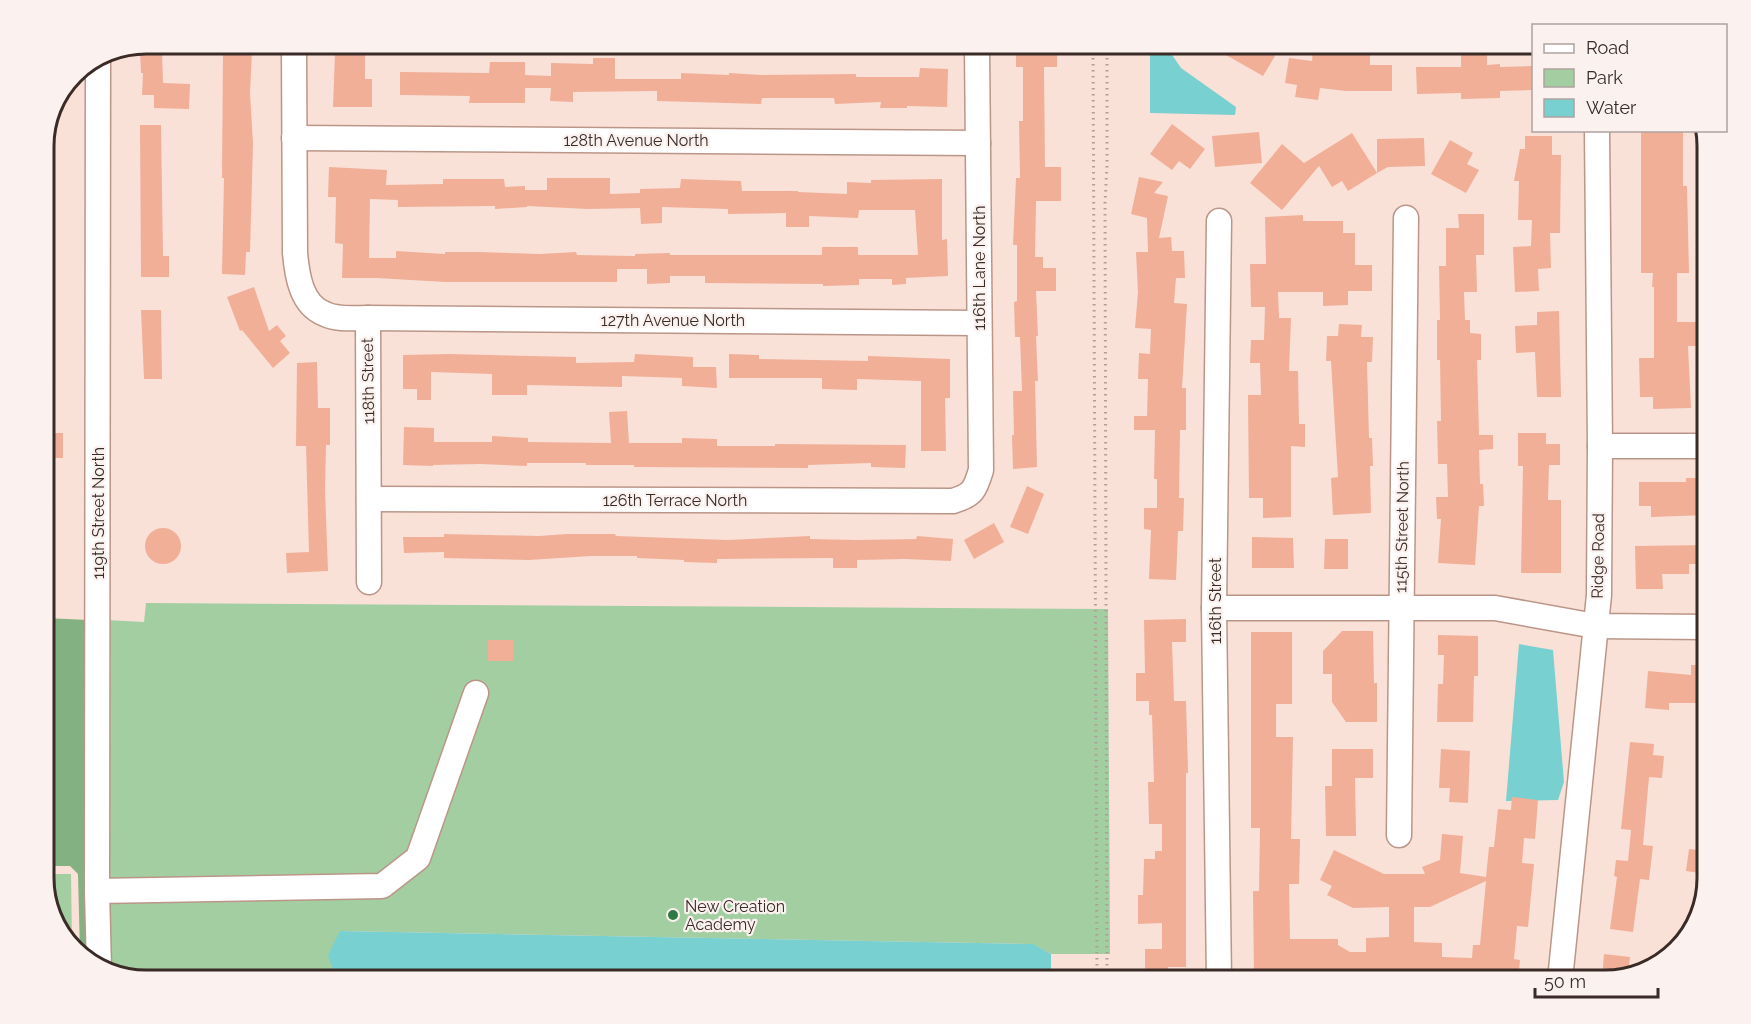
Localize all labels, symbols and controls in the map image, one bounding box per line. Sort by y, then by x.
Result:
legend [1532,24,1727,132]
text: Road [1586,37,1629,58]
text: Park [1586,67,1623,88]
text: Water [1586,97,1637,118]
street label: 128th Avenue North [563,131,709,150]
street label: 116th Lane North [970,205,989,331]
street label: 127th Avenue North [601,311,745,330]
street label: 118th Street [358,337,378,424]
street label: 119th Street North [89,447,108,579]
street label: 115th Street North [1391,461,1413,593]
street label: 126th Terrace North [603,491,747,510]
street label: Ridge Road [1588,513,1608,599]
street label: 116th Street [1206,557,1225,644]
place label: New Creation Academy [685,897,785,934]
marker: New Creation Academy [666,908,680,922]
scale bar [1535,961,1658,999]
text: 50 m [1544,971,1586,992]

